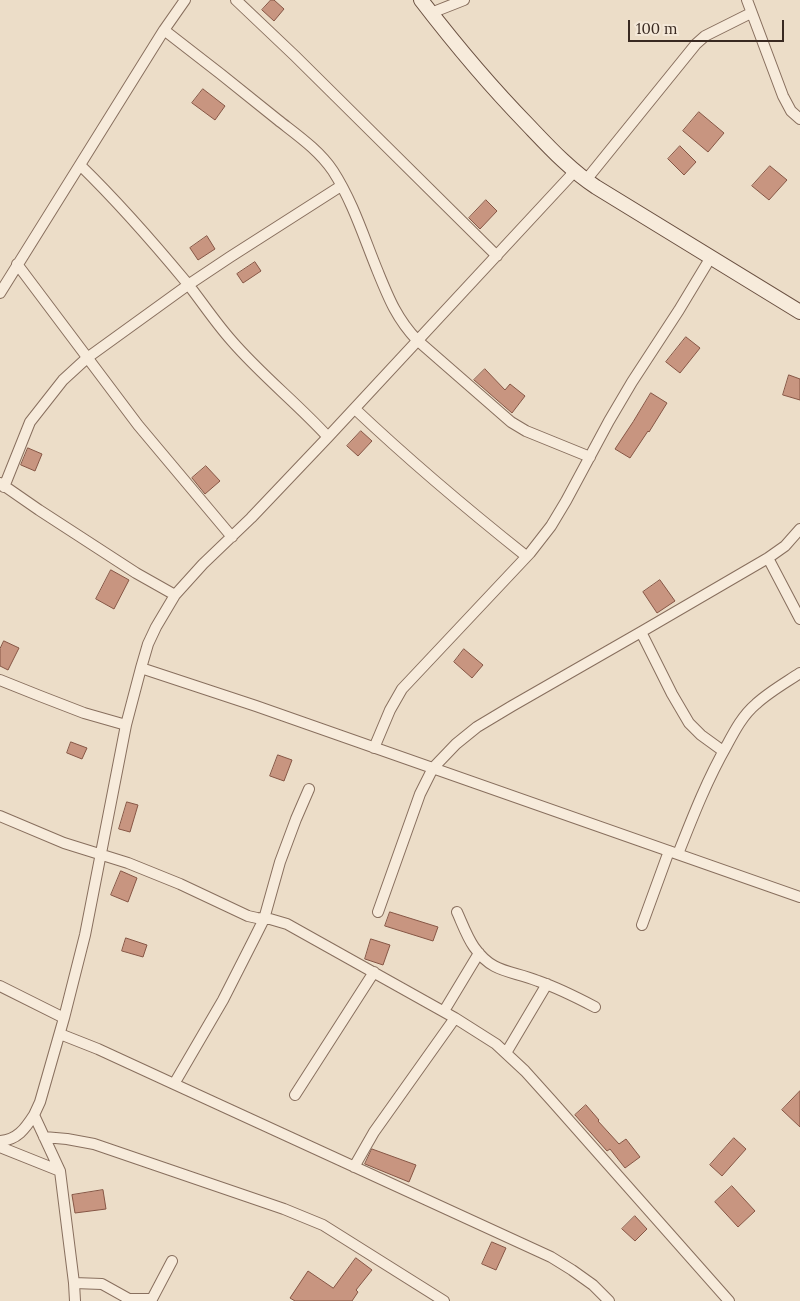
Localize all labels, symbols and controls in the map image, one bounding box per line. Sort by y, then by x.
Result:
scale bar [630,10,786,42]
text: 100 m [636,19,677,38]

